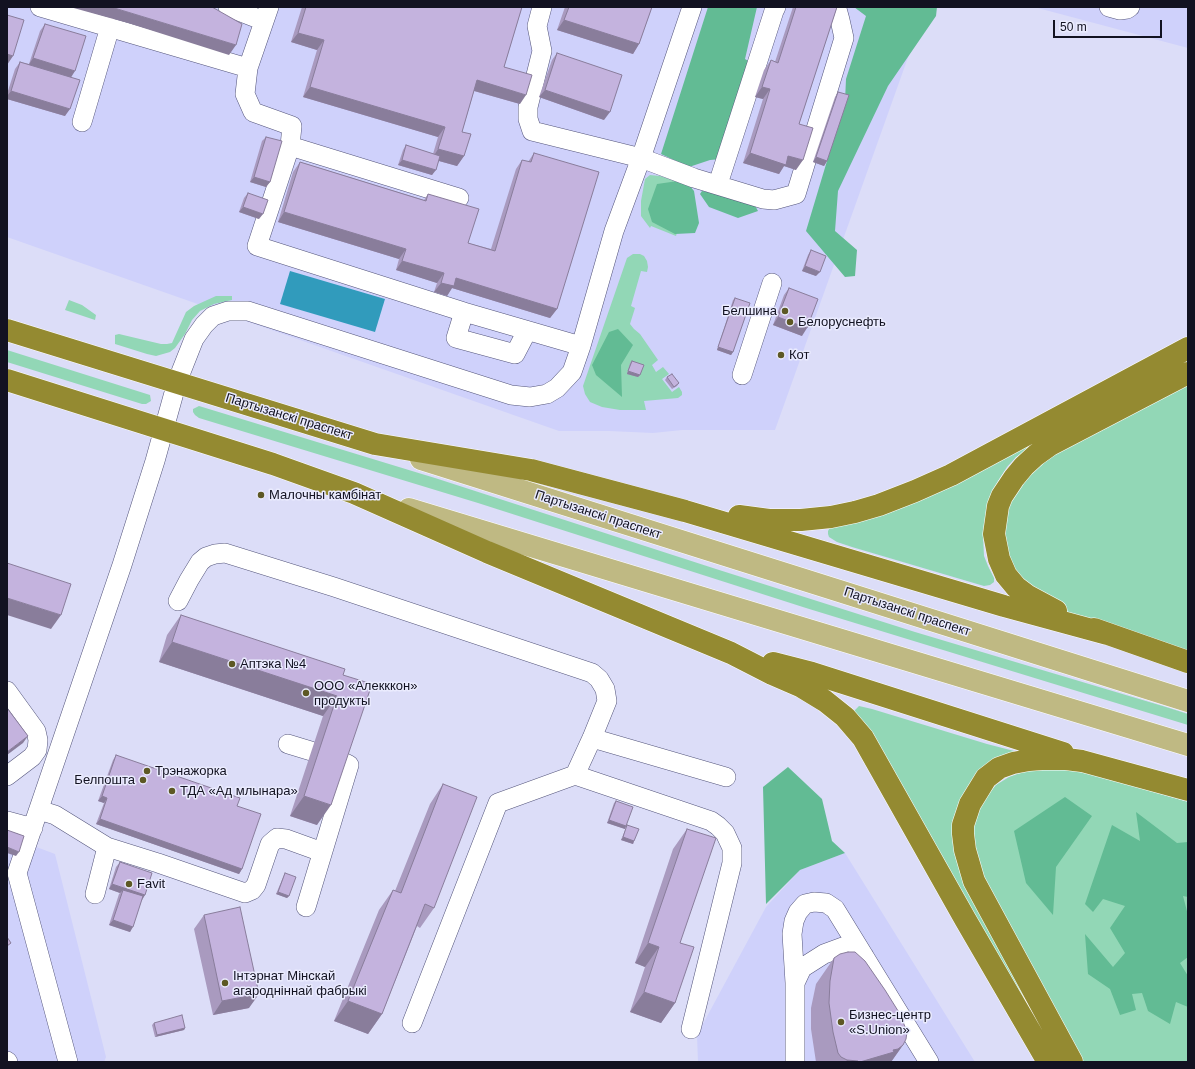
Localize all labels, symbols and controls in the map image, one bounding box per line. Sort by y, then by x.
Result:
scale bar [1055,12,1164,38]
text: 50 m [1060,20,1087,34]
place label: Белшина [722,303,777,319]
marker: Белшина [780,306,790,316]
place label: Белоруснефть [798,314,886,330]
marker: Белоруснефть [785,317,795,327]
place label: Кот [789,347,809,363]
marker: Кот [776,350,786,360]
street label: Партызанскі праспект [224,390,354,444]
place label: Малочны камбінат [269,487,381,503]
street label: Партызанскі праспект [533,487,663,543]
marker: Малочны камбінат [256,490,266,500]
street label: Партызанскі праспект [842,584,972,640]
place label: Аптэка №4 [240,656,306,672]
marker: Аптэка №4 [227,659,237,669]
place label: ООО «Алекккон» продукты [314,678,418,709]
marker: ООО «Алекккон» продукты [301,688,311,698]
place label: Трэнажорка [155,763,227,779]
marker: Трэнажорка [142,766,152,776]
place label: Белпошта [74,772,135,788]
marker: Белпошта [138,775,148,785]
place label: ТДА «Ад млынара» [180,783,298,799]
marker: ТДА «Ад млынара» [167,786,177,796]
place label: Favit [137,876,165,892]
marker: Favit [124,879,134,889]
place label: Інтэрнат Мінскай агародніннай фабрыкі [233,968,367,999]
marker: Інтэрнат Мінскай агародніннай фабрыкі [220,978,230,988]
place label: Бизнес-центр «S.Union» [849,1007,931,1038]
marker: Бизнес-центр «S.Union» [836,1017,846,1027]

